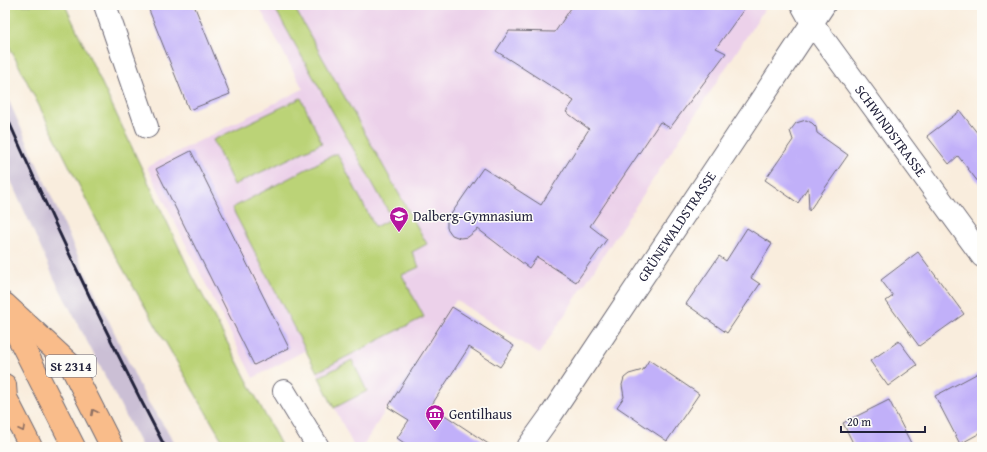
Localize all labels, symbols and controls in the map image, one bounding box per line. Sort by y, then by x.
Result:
street label: SCHWINDSTRASSE [850,81,931,181]
street label: GRÜNEWALDSTRASSE [633,167,721,285]
school or university icon: Dalberg-Gymnasium [388,205,410,233]
place label: Dalberg-Gymnasium [413,206,534,226]
road number: St 2314 [46,355,96,377]
museum icon: Gentilhaus [424,403,446,431]
place label: Gentilhaus [449,404,512,424]
scale bar [841,408,925,434]
one-way arrow [91,409,99,417]
text: 20 m [847,413,871,430]
one-way arrow [17,425,25,432]

